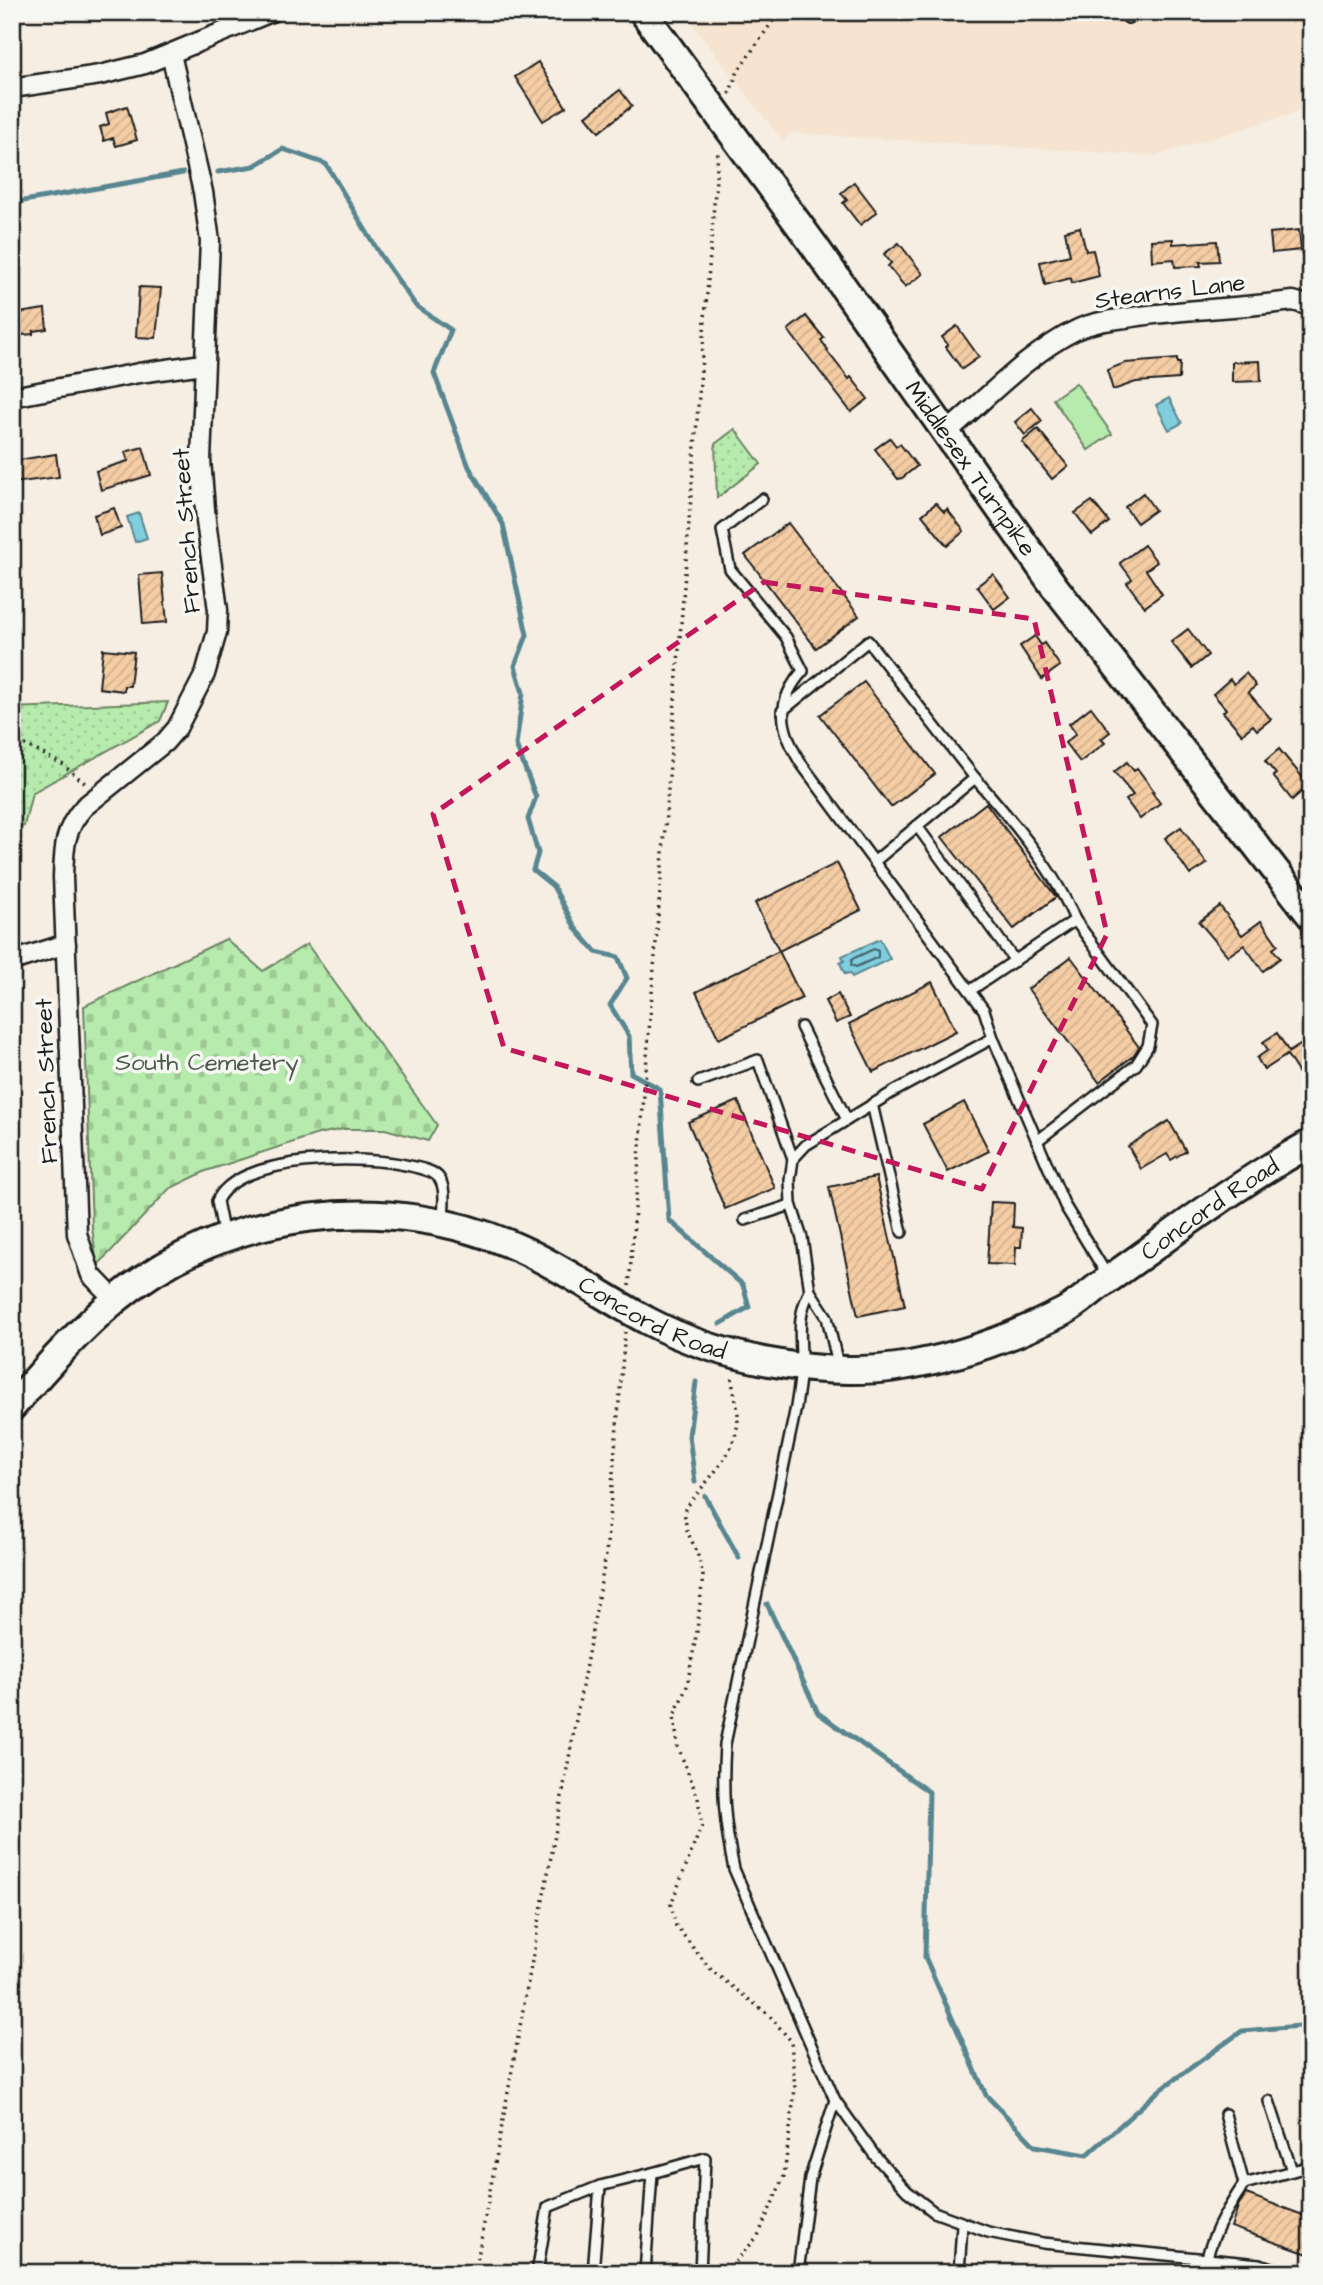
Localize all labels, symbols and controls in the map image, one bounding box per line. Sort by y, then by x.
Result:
street label: Stearns Lane [1093,266,1247,318]
street label: Middlesex Turnpike [896,374,1044,564]
street label: French Street [164,447,210,615]
street label: French Street [27,997,67,1164]
park label: South Cemetery [115,1046,299,1081]
street label: Concord Road [1134,1150,1286,1269]
street label: Concord Road [571,1268,730,1369]

